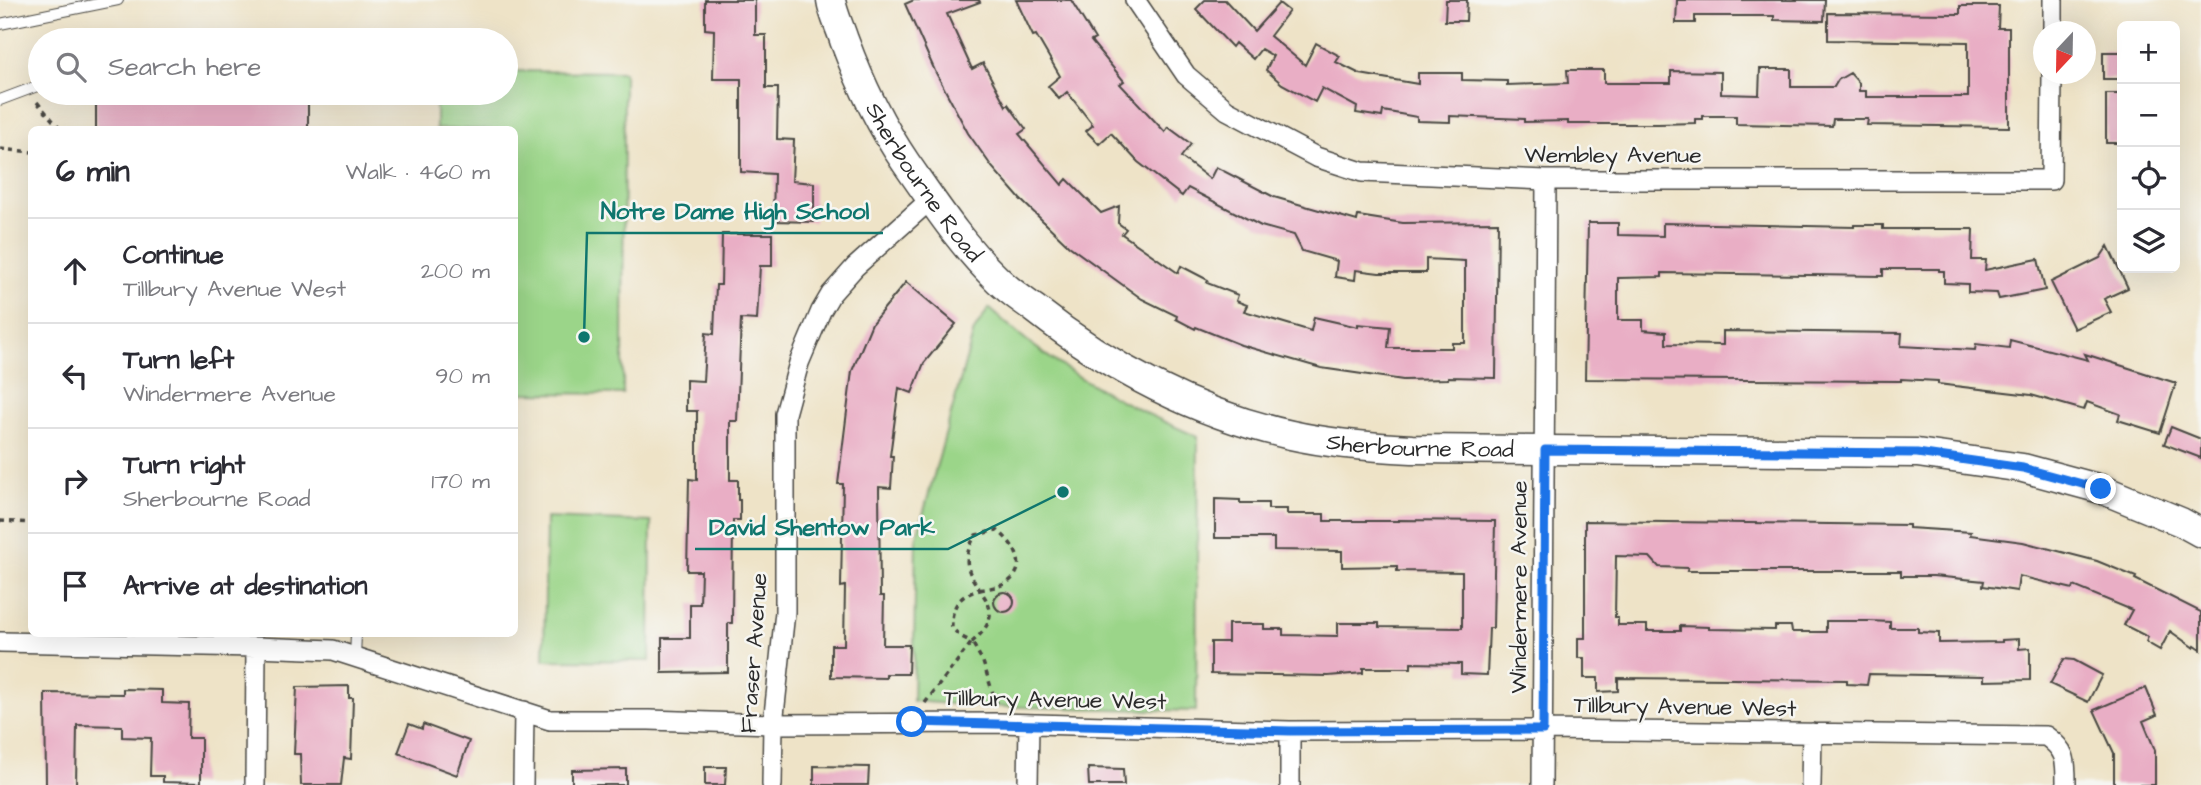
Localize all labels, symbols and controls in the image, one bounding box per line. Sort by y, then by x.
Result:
north arrow [2033,21,2096,84]
map controls [2117,21,2180,273]
button: + [2117,21,2180,84]
search box [28,28,518,105]
icon: search [52,48,90,86]
text: Search here [108,49,261,85]
button: − [2117,84,2180,147]
street label: Sherbourne Road [857,97,990,269]
street label: Wembley Avenue [1524,139,1702,172]
button: locate [2117,147,2180,210]
text: 6 min [56,151,130,193]
text: Walk · 460 m [346,156,490,188]
callout: Notre Dame High School [587,188,883,233]
text: Notre Dame High School [601,195,869,230]
button: layers [2117,210,2180,273]
text: Continue [123,237,224,273]
icon: ahead [56,252,94,290]
text: 200 m [421,255,490,287]
text: Tillbury Avenue West [123,273,346,305]
text: Turn left [123,342,234,378]
icon: left [56,357,94,395]
text: 90 m [435,360,490,392]
text: Windermere Avenue [123,378,336,410]
street label: Sherbourne Road [1324,426,1514,466]
text: Turn right [123,447,245,483]
icon: right [56,462,94,500]
text: 170 m [431,465,490,497]
route end [2085,473,2116,504]
street label: Windermere Avenue [1503,481,1535,693]
text: Sherbourne Road [123,483,311,515]
callout: David Shentow Park [695,504,948,549]
text: David Shentow Park [709,511,935,545]
icon: arrive [56,567,94,605]
text: Arrive at destination [123,568,368,604]
street label: Fraser Avenue [732,572,776,734]
street label: Tillbury Avenue West [943,682,1167,719]
street label: Tillbury Avenue West [1573,689,1797,726]
route start [896,706,927,737]

